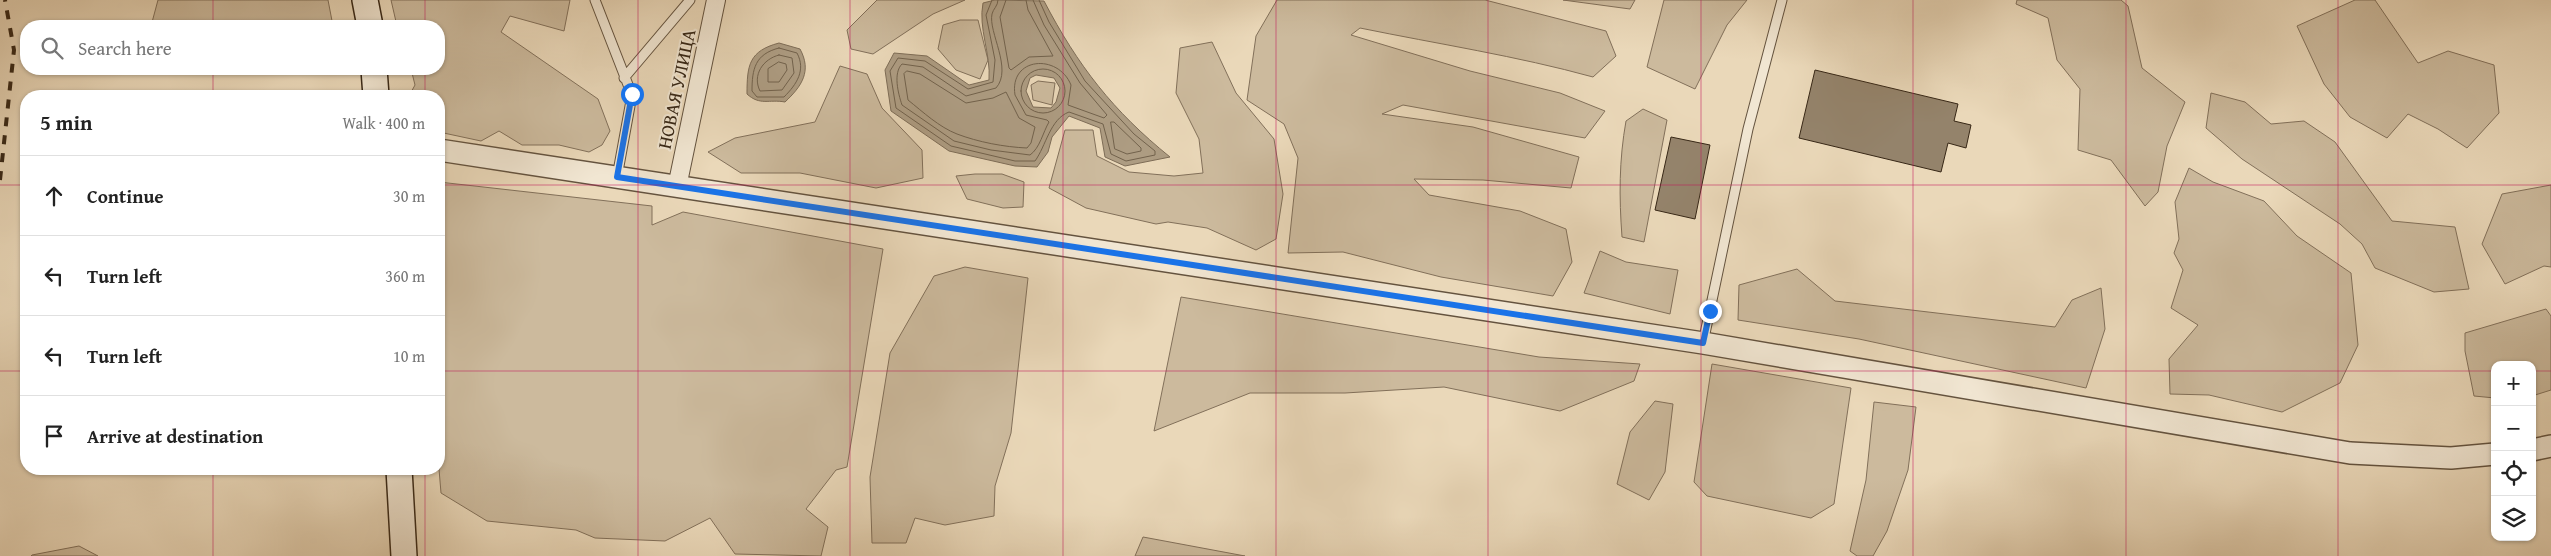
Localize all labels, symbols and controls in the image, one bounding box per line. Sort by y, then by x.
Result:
search box [20,20,445,75]
street label: НОВАЯ УЛИЦА [650,26,702,152]
icon: search [38,34,66,62]
text: Search here [78,34,172,62]
route start [621,83,644,106]
text: 5 min [40,107,92,138]
text: Walk · 400 m [342,111,425,135]
icon: ahead [40,182,68,210]
text: Continue [87,182,164,210]
text: 30 m [393,184,425,208]
icon: left [40,262,68,290]
text: Turn left [87,262,162,290]
text: 360 m [385,264,425,288]
route end [1699,300,1722,323]
icon: left [40,342,68,370]
text: Turn left [87,342,162,370]
text: 10 m [393,344,425,368]
map controls [2491,361,2536,541]
button: + [2491,361,2536,406]
button: − [2491,406,2536,451]
icon: arrive [40,422,68,450]
text: Arrive at destination [87,422,263,450]
button: locate [2491,451,2536,496]
button: layers [2491,496,2536,541]

